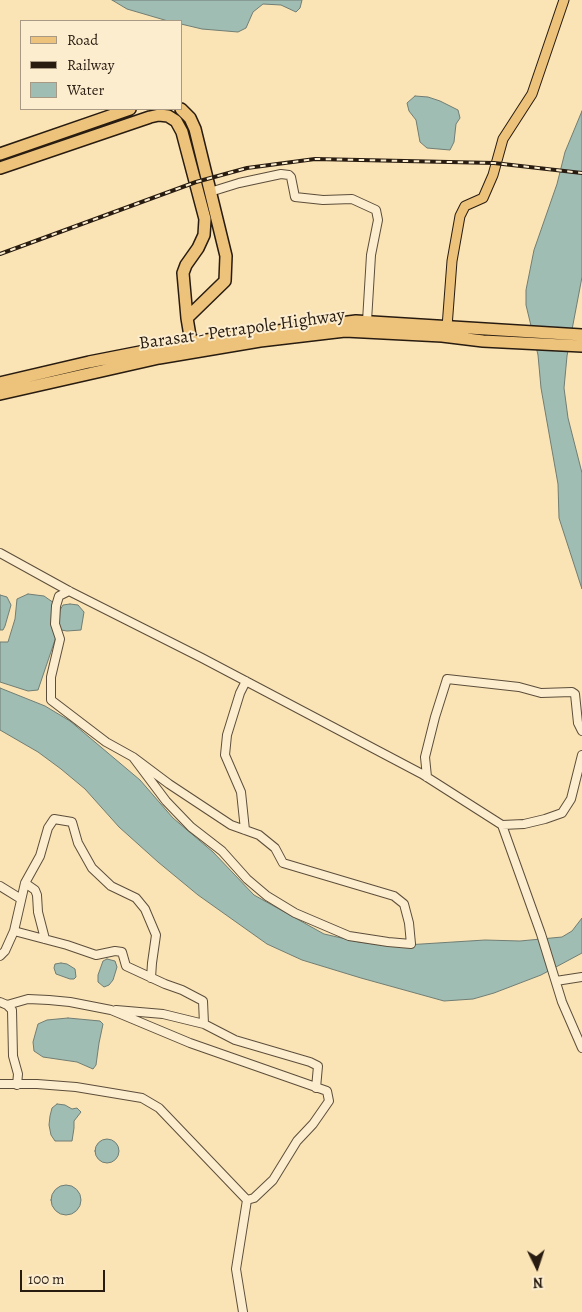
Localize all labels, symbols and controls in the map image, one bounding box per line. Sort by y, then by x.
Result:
legend [20,20,182,110]
text: Road [67,30,98,50]
text: Railway [67,55,114,75]
text: Water [67,80,104,100]
street label: Barasat - Petrapole Highway [138,305,346,355]
north arrow [512,1242,562,1292]
scale bar [22,1260,108,1292]
text: 100 m [28,1269,65,1289]
text: N [532,1273,544,1292]

